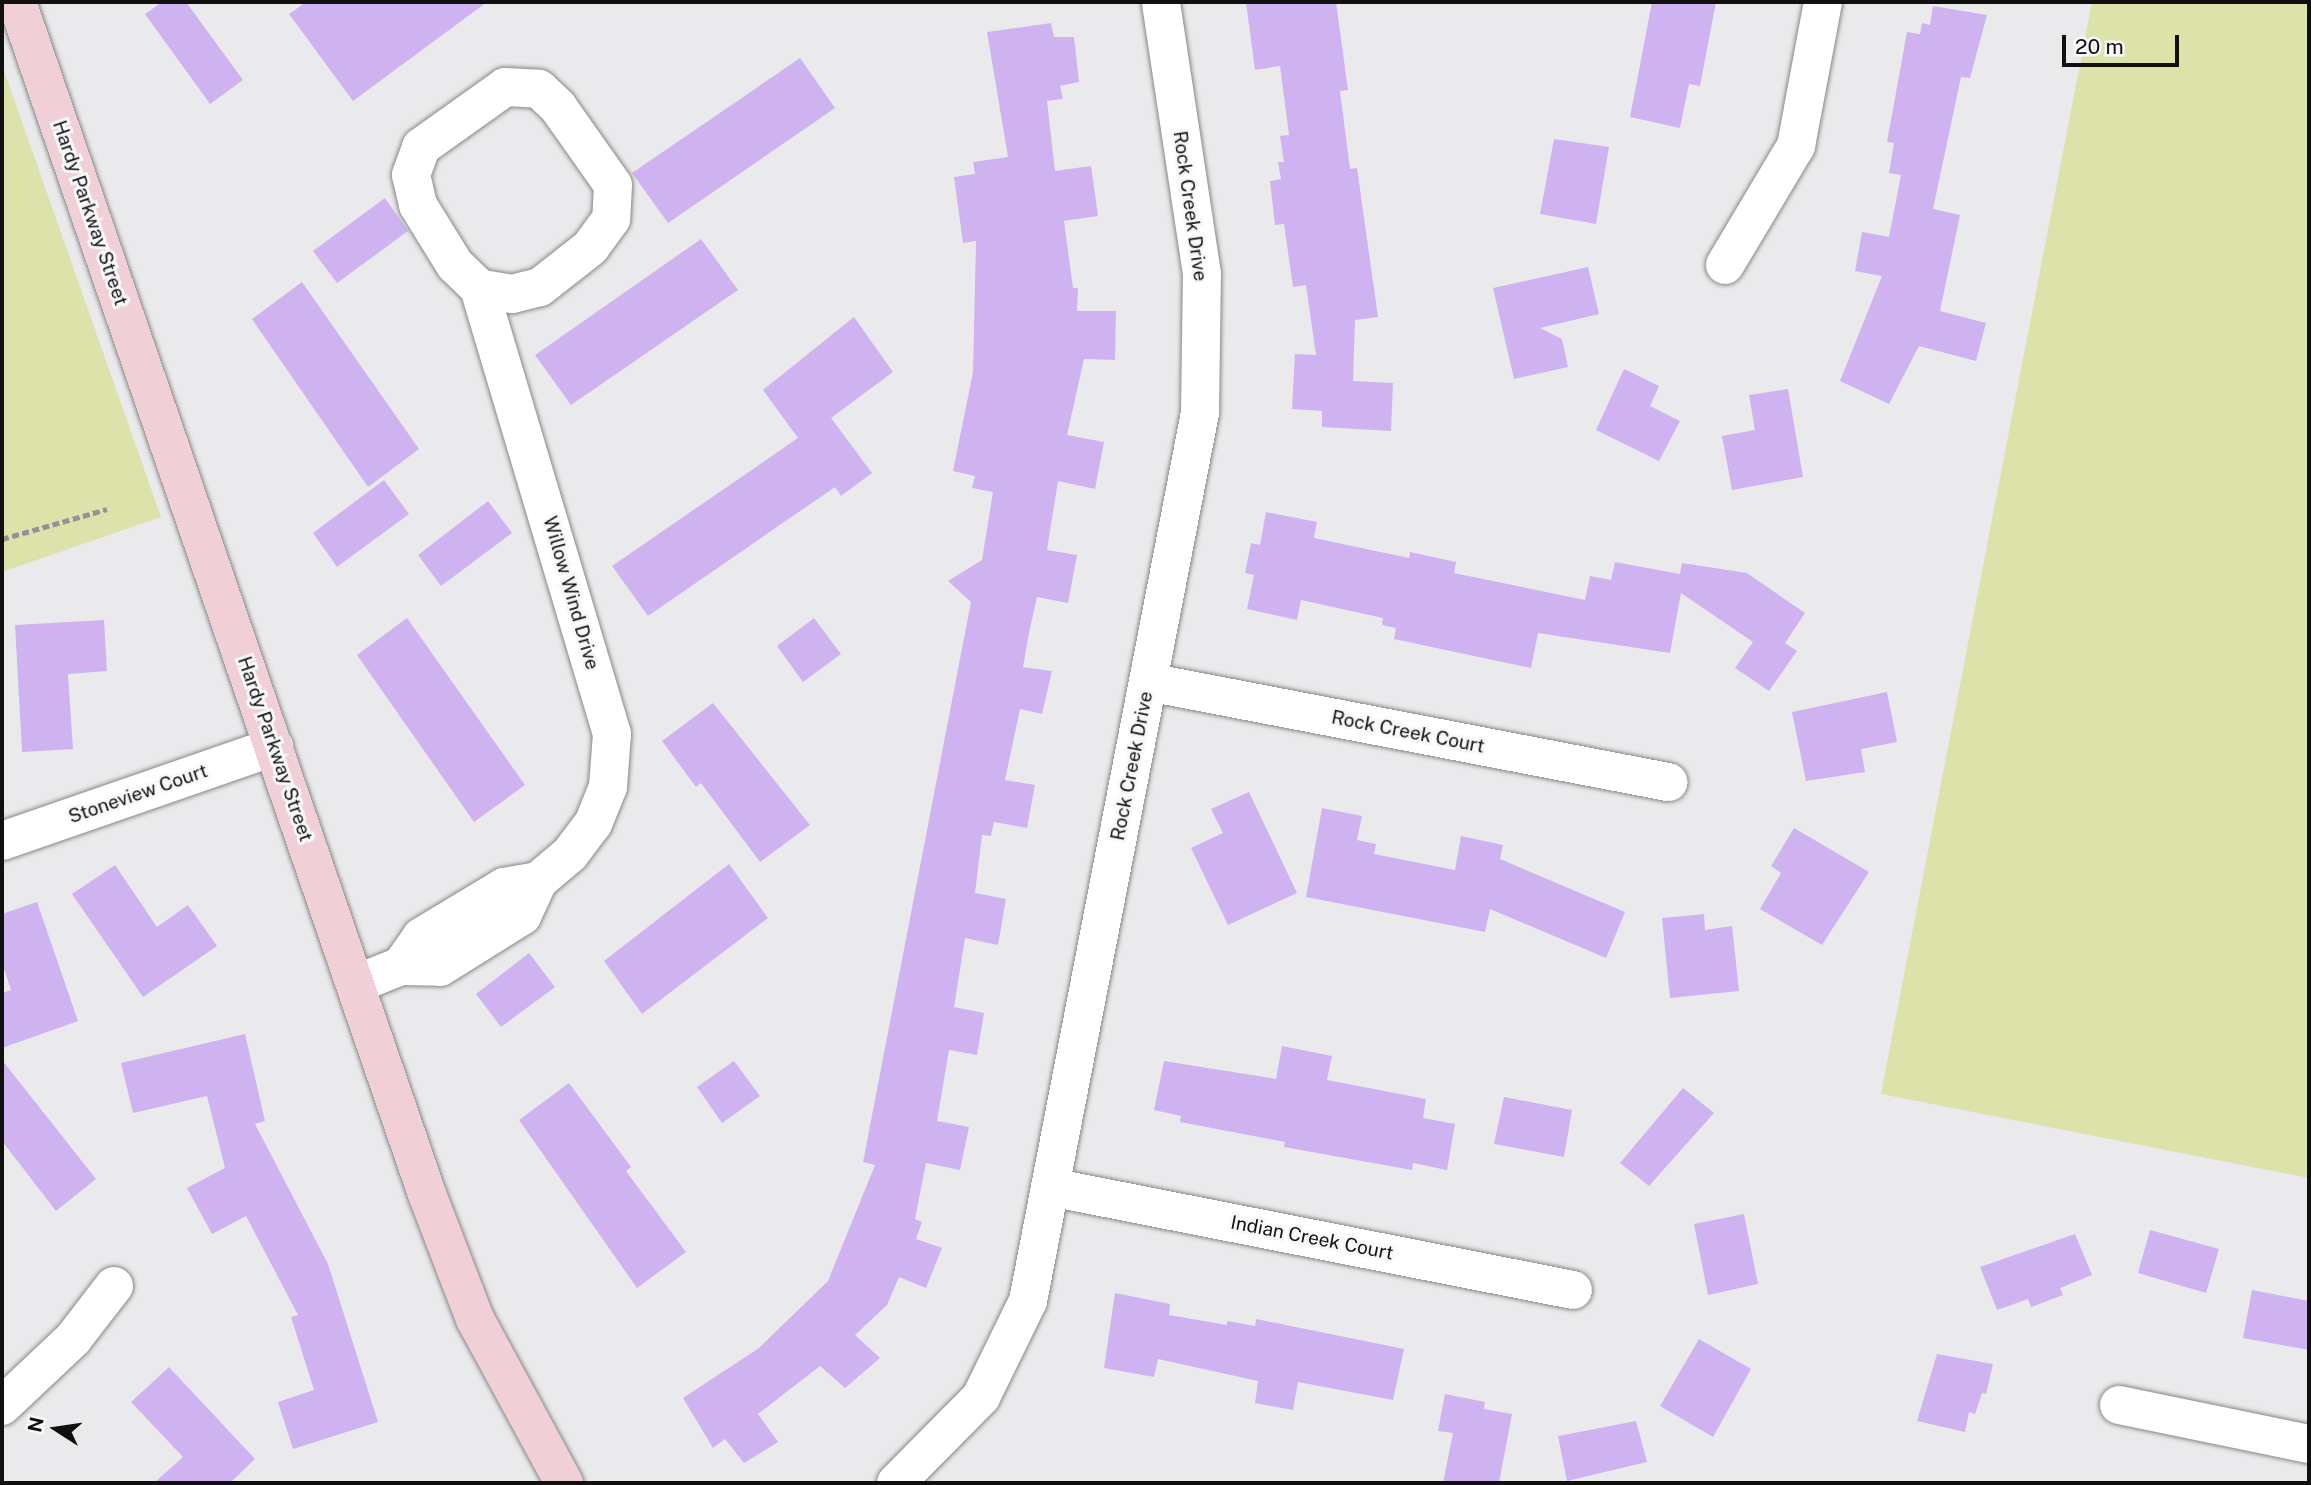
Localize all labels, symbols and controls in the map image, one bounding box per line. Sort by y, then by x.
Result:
scale bar [2066,21,2183,65]
text: 20 m [2075,34,2124,59]
street label: Hardy Parkway Street [48,117,132,309]
street label: Rock Creek Drive [1168,129,1212,283]
street label: Willow Wind Drive [538,513,604,673]
street label: Hardy Parkway Street [233,653,317,845]
street label: Rock Creek Drive [1106,690,1158,842]
street label: Rock Creek Court [1330,706,1486,758]
street label: Stoneview Court [65,760,211,828]
street label: Indian Creek Court [1229,1211,1395,1265]
north arrow [21,1394,91,1464]
text: N [23,1415,48,1434]

